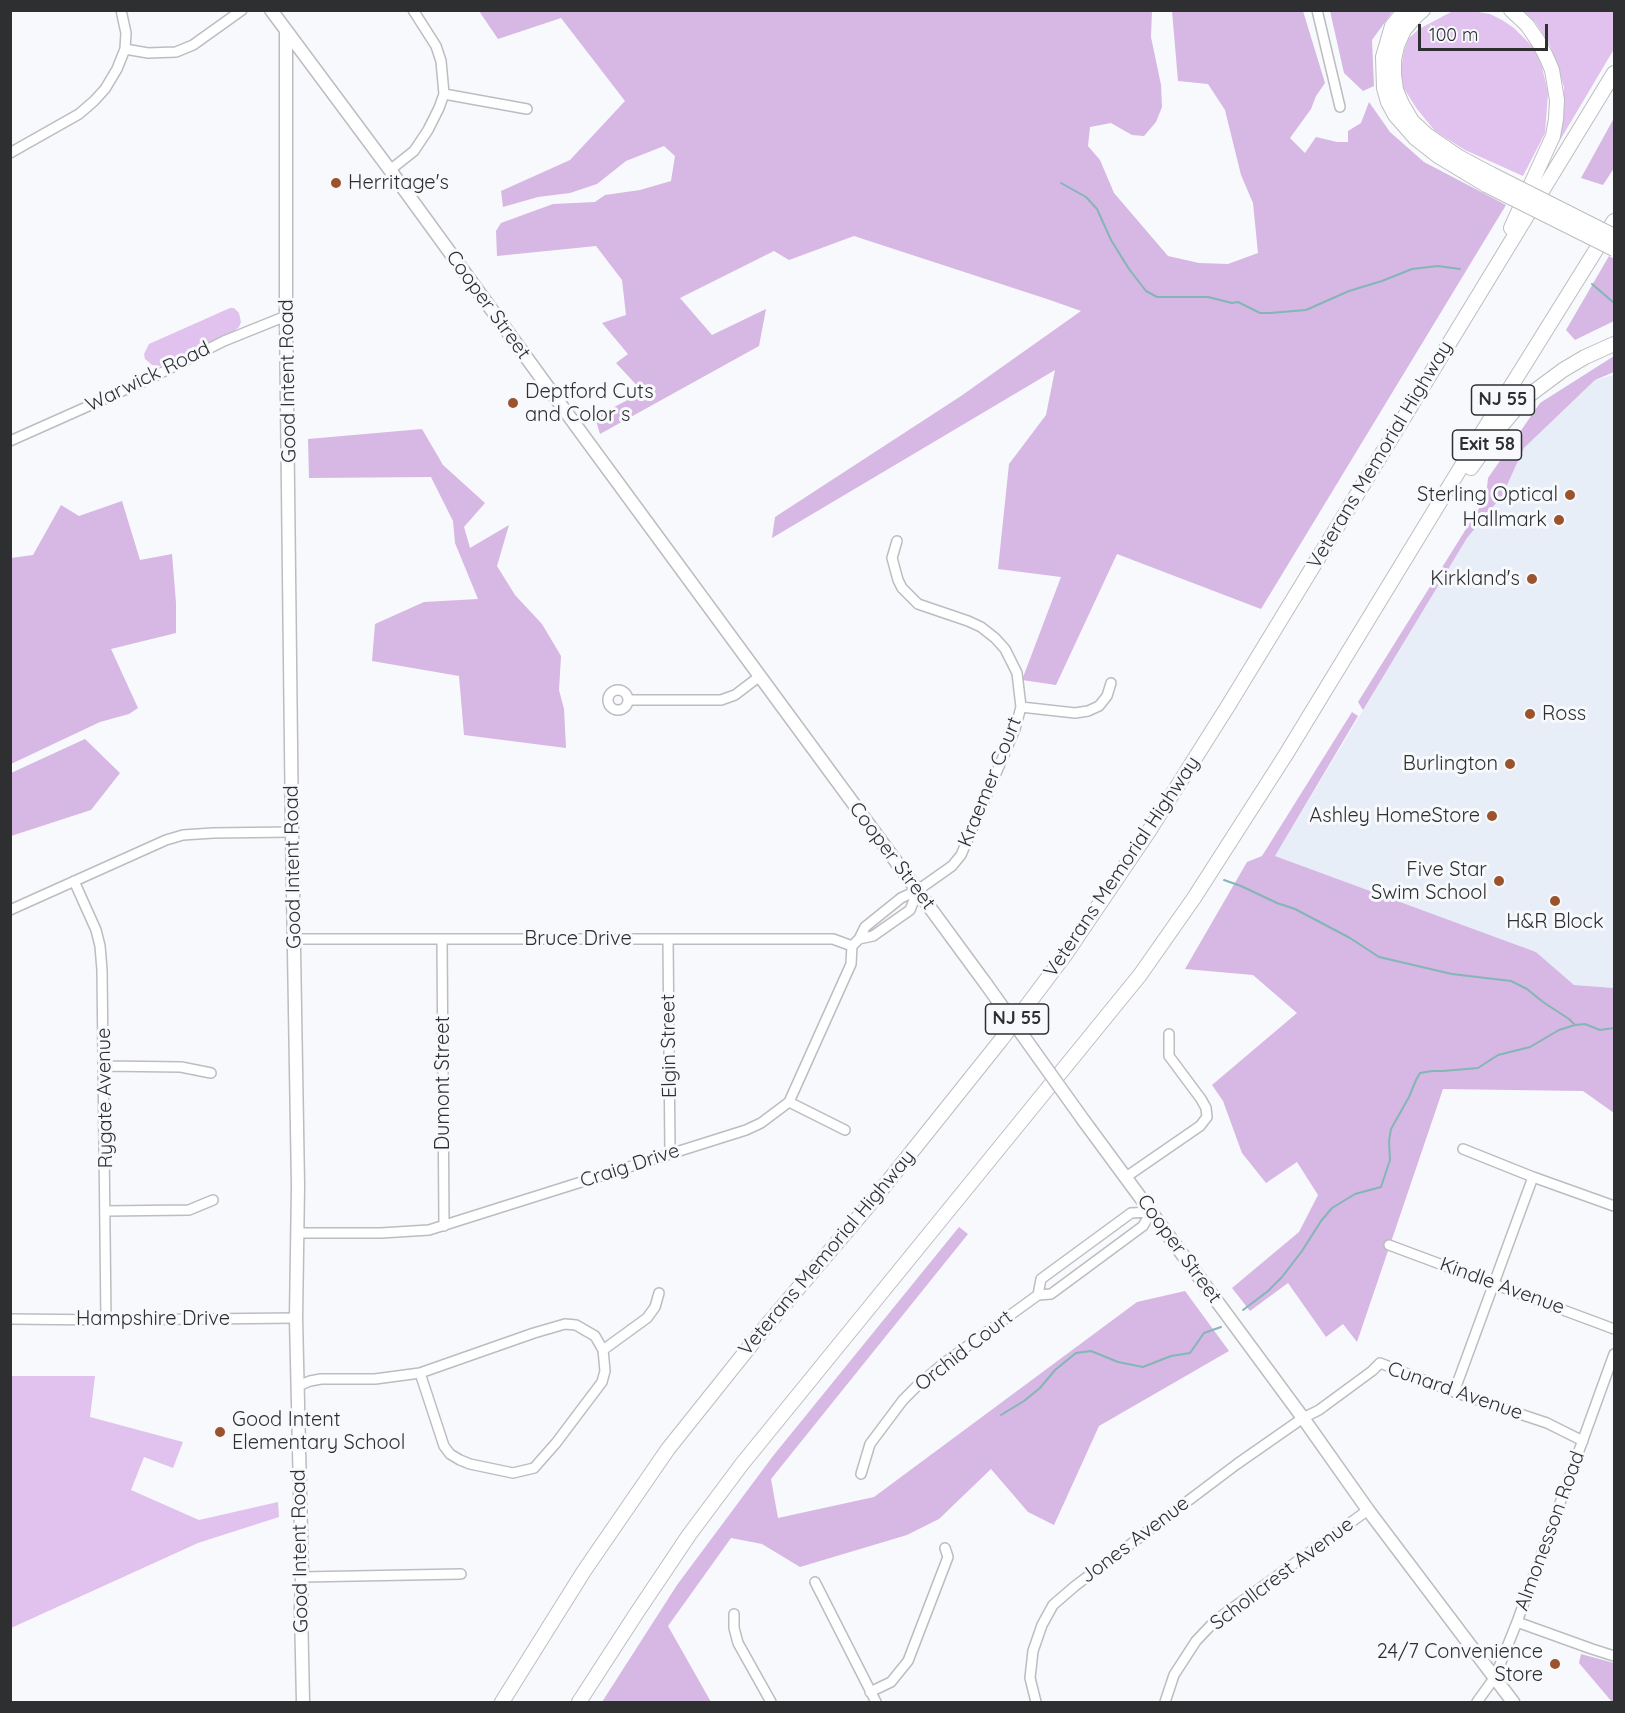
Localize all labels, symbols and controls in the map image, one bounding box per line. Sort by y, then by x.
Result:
scale bar [1421,12,1552,50]
text: 100 m [1429,23,1478,46]
place label: Herritage's [348,171,449,195]
marker: Herritage's [329,176,343,190]
street label: Cooper Street [441,246,535,364]
street label: Good Intent Road [275,299,301,463]
street label: Warwick Road [82,337,214,417]
street label: Veterans Memorial Highway [1302,337,1458,573]
place label: Deptford Cuts and Color s [525,380,654,427]
road number: NJ 55 [1472,385,1534,415]
marker: Deptford Cuts and Color s [506,396,520,410]
road number: Exit 58 [1452,430,1522,460]
place label: Sterling Optical [1417,483,1558,507]
marker: Sterling Optical [1563,488,1577,502]
place label: Hallmark [1463,508,1547,532]
marker: Hallmark [1552,513,1566,527]
place label: Kirkland's [1430,567,1520,591]
marker: Kirkland's [1525,572,1539,586]
place label: Ross [1542,702,1586,726]
marker: Ross [1523,707,1537,721]
street label: Kraemer Court [953,714,1027,850]
street label: Veterans Memorial Highway [1039,752,1205,982]
place label: Burlington [1403,752,1498,776]
marker: Burlington [1503,757,1517,771]
street label: Good Intent Road [280,785,306,949]
street label: Cooper Street [844,797,940,915]
place label: Ashley HomeStore [1309,804,1480,828]
marker: Ashley HomeStore [1485,809,1499,823]
place label: Five Star Swim School [1371,858,1487,905]
marker: Five Star Swim School [1492,874,1506,888]
marker: H&R Block [1548,894,1562,908]
place label: H&R Block [1506,910,1604,934]
street label: Bruce Drive [524,927,632,951]
street label: Elgin Street [656,994,682,1098]
road number: NJ 55 [986,1004,1048,1034]
street label: Dumont Street [431,1016,455,1150]
street label: Rygate Avenue [92,1027,118,1169]
street label: Craig Drive [577,1139,683,1193]
street label: Veterans Memorial Highway [734,1145,920,1361]
street label: Cooper Street [1132,1190,1226,1308]
street label: Kindle Avenue [1436,1252,1568,1320]
street label: Orchid Court [910,1305,1018,1397]
street label: Hampshire Drive [76,1307,230,1331]
street label: Cunard Avenue [1384,1357,1526,1425]
place label: Good Intent Elementary School [232,1408,405,1455]
marker: Good Intent Elementary School [213,1425,227,1439]
street label: Almonesson Road [1510,1448,1590,1614]
street label: Good Intent Road [287,1469,313,1633]
street label: Jones Avenue [1076,1491,1194,1589]
street label: Schollcrest Avenue [1206,1512,1358,1636]
place label: 24/7 Convenience Store [1377,1640,1543,1687]
marker: 24/7 Convenience Store [1548,1657,1562,1671]

